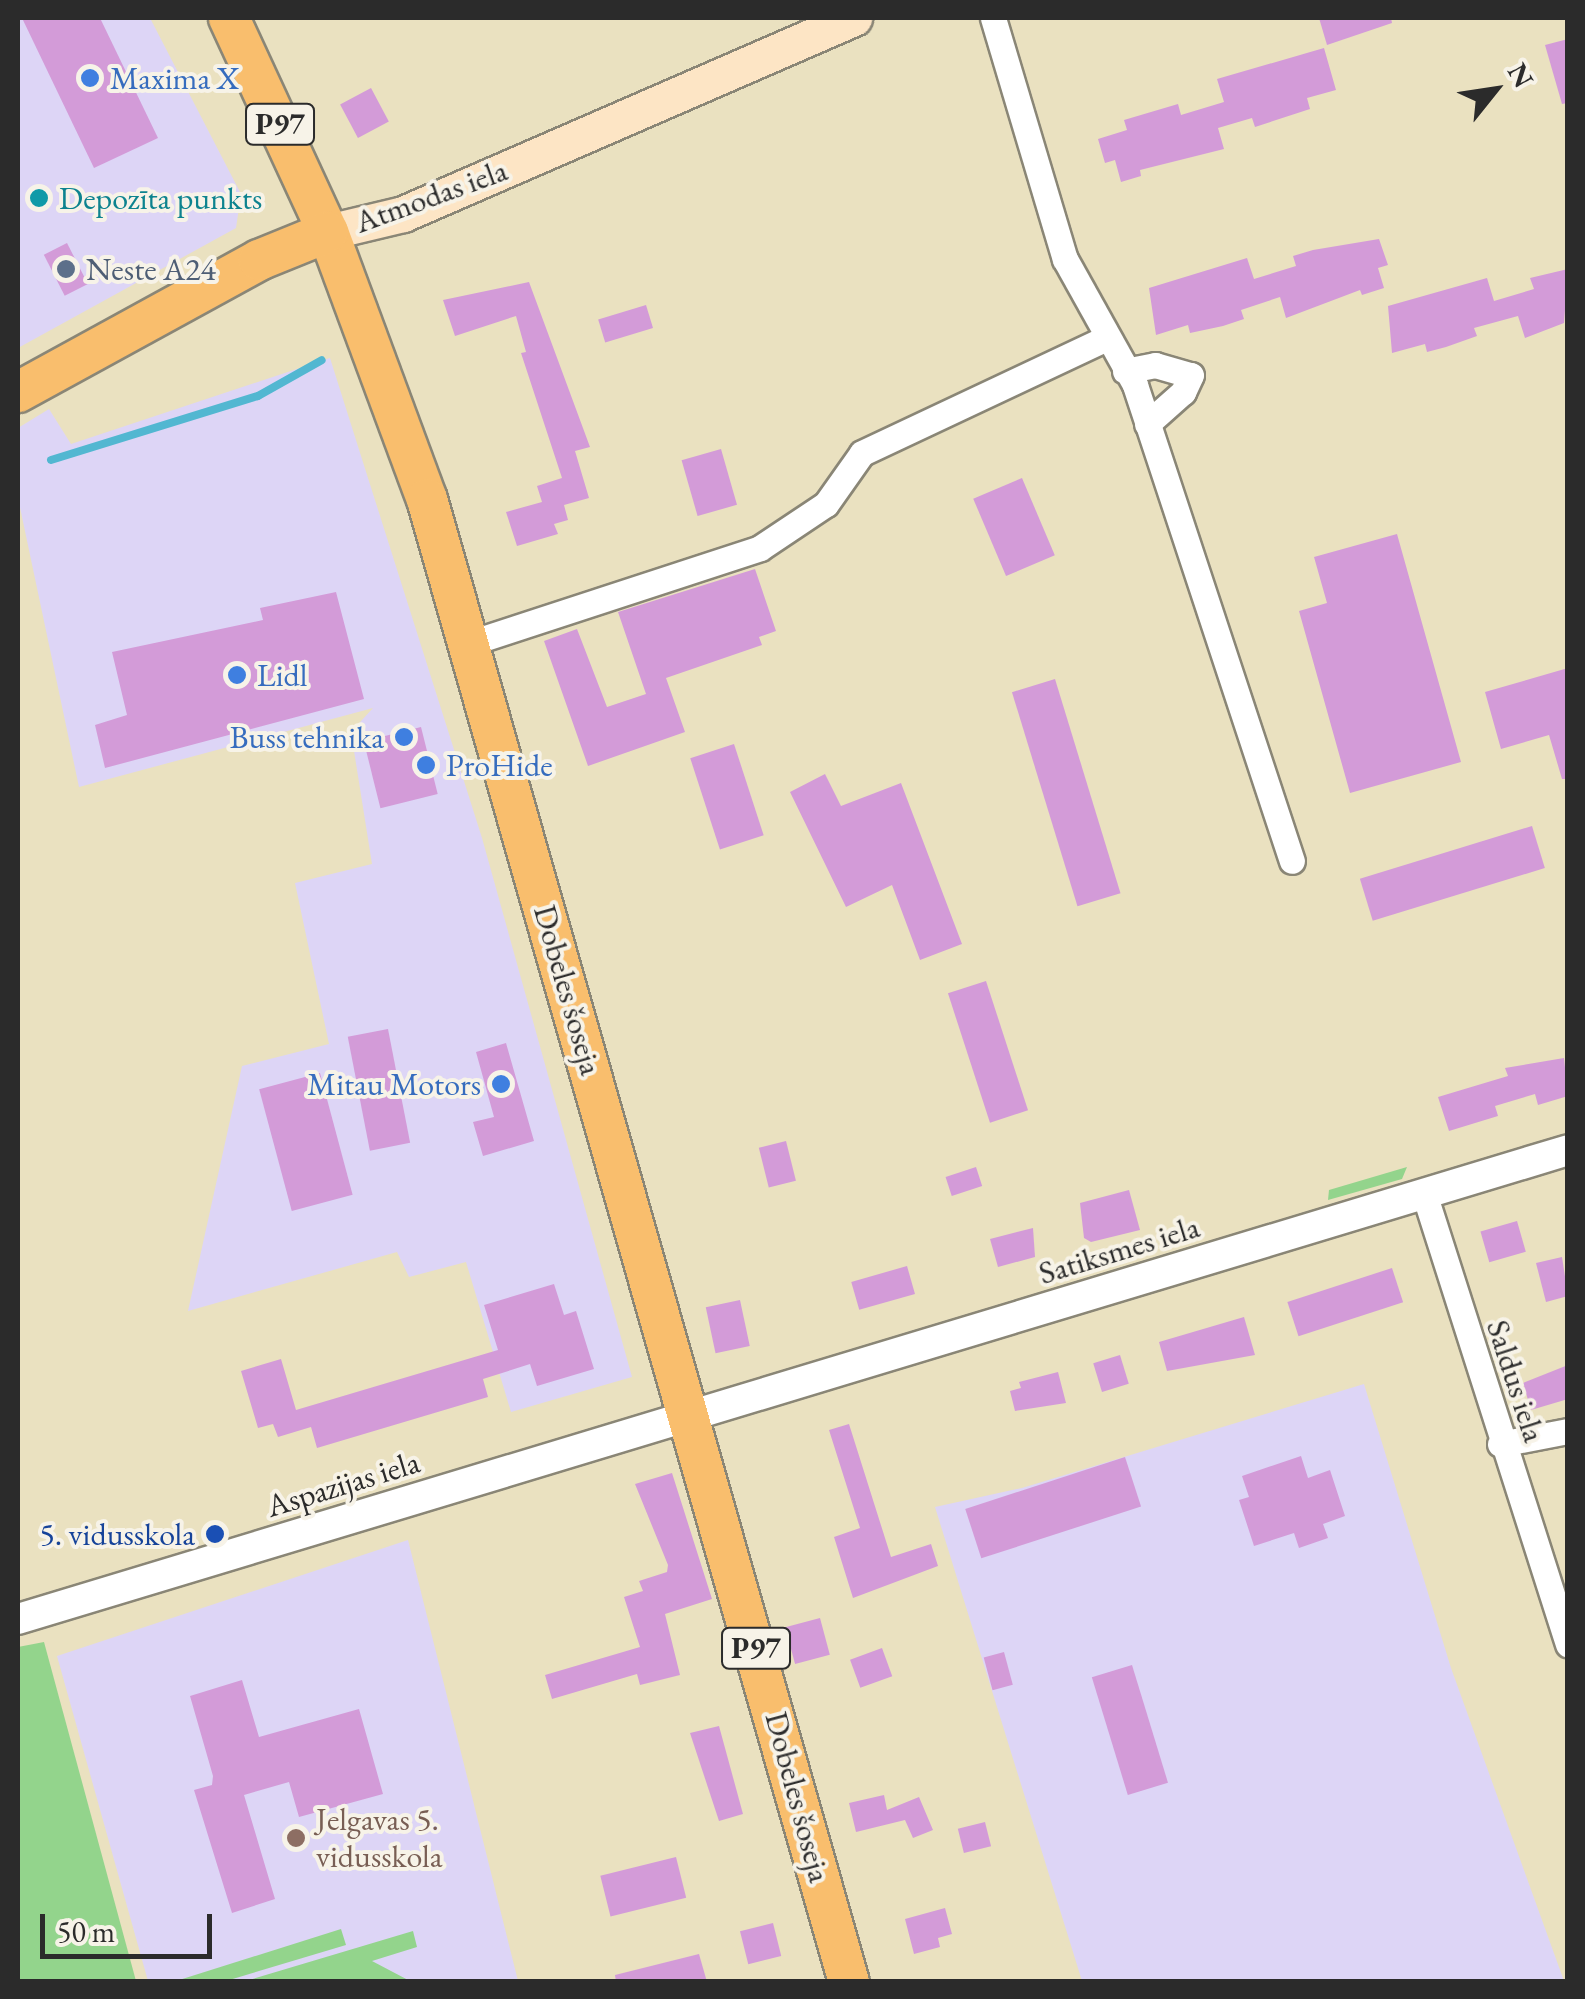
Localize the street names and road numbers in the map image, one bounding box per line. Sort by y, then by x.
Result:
road number: P97 [245,99,315,149]
street label: Atmodas iela [350,151,512,241]
street label: Dobeles šoseja [525,901,611,1079]
street label: Satiksmes iela [1034,1207,1204,1293]
street label: Saldus iela [1478,1315,1554,1447]
street label: Aspazijas iela [262,1443,424,1525]
road number: P97 [721,1623,791,1673]
street label: Dobeles šoseja [757,1708,839,1886]

